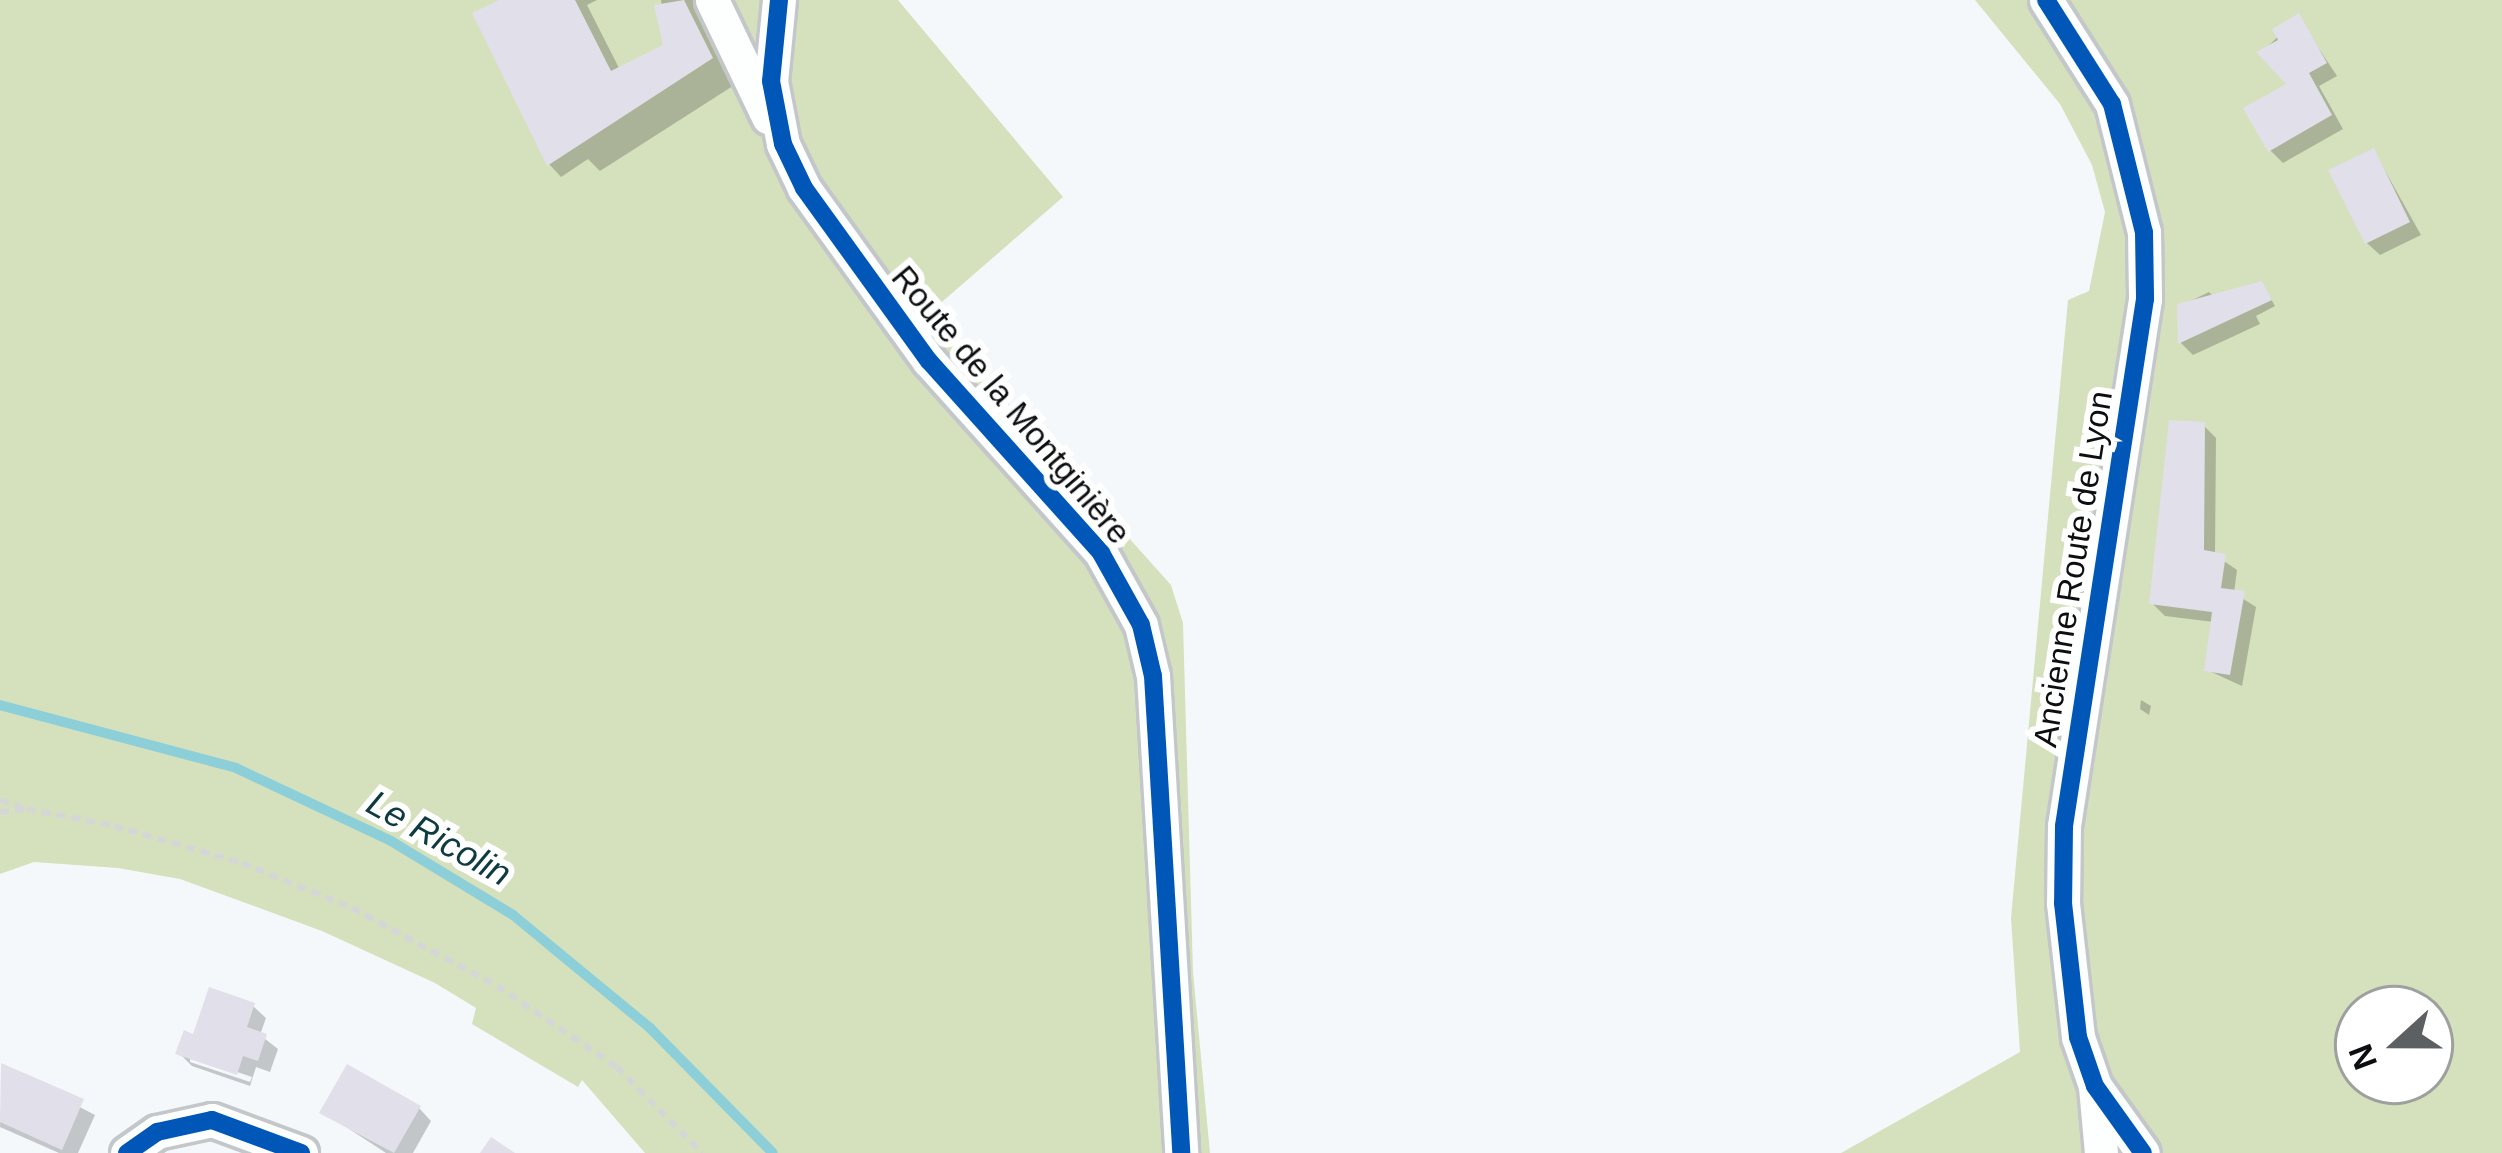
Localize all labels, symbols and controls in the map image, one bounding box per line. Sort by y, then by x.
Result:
street label: Route de la Montginière [883,258,1139,552]
street label: Ancienne Route de Lyon [2025,388,2121,750]
water label: Le Ricolin [359,781,519,895]
north arrow [2334,985,2454,1105]
text: N [2341,1039,2384,1075]

